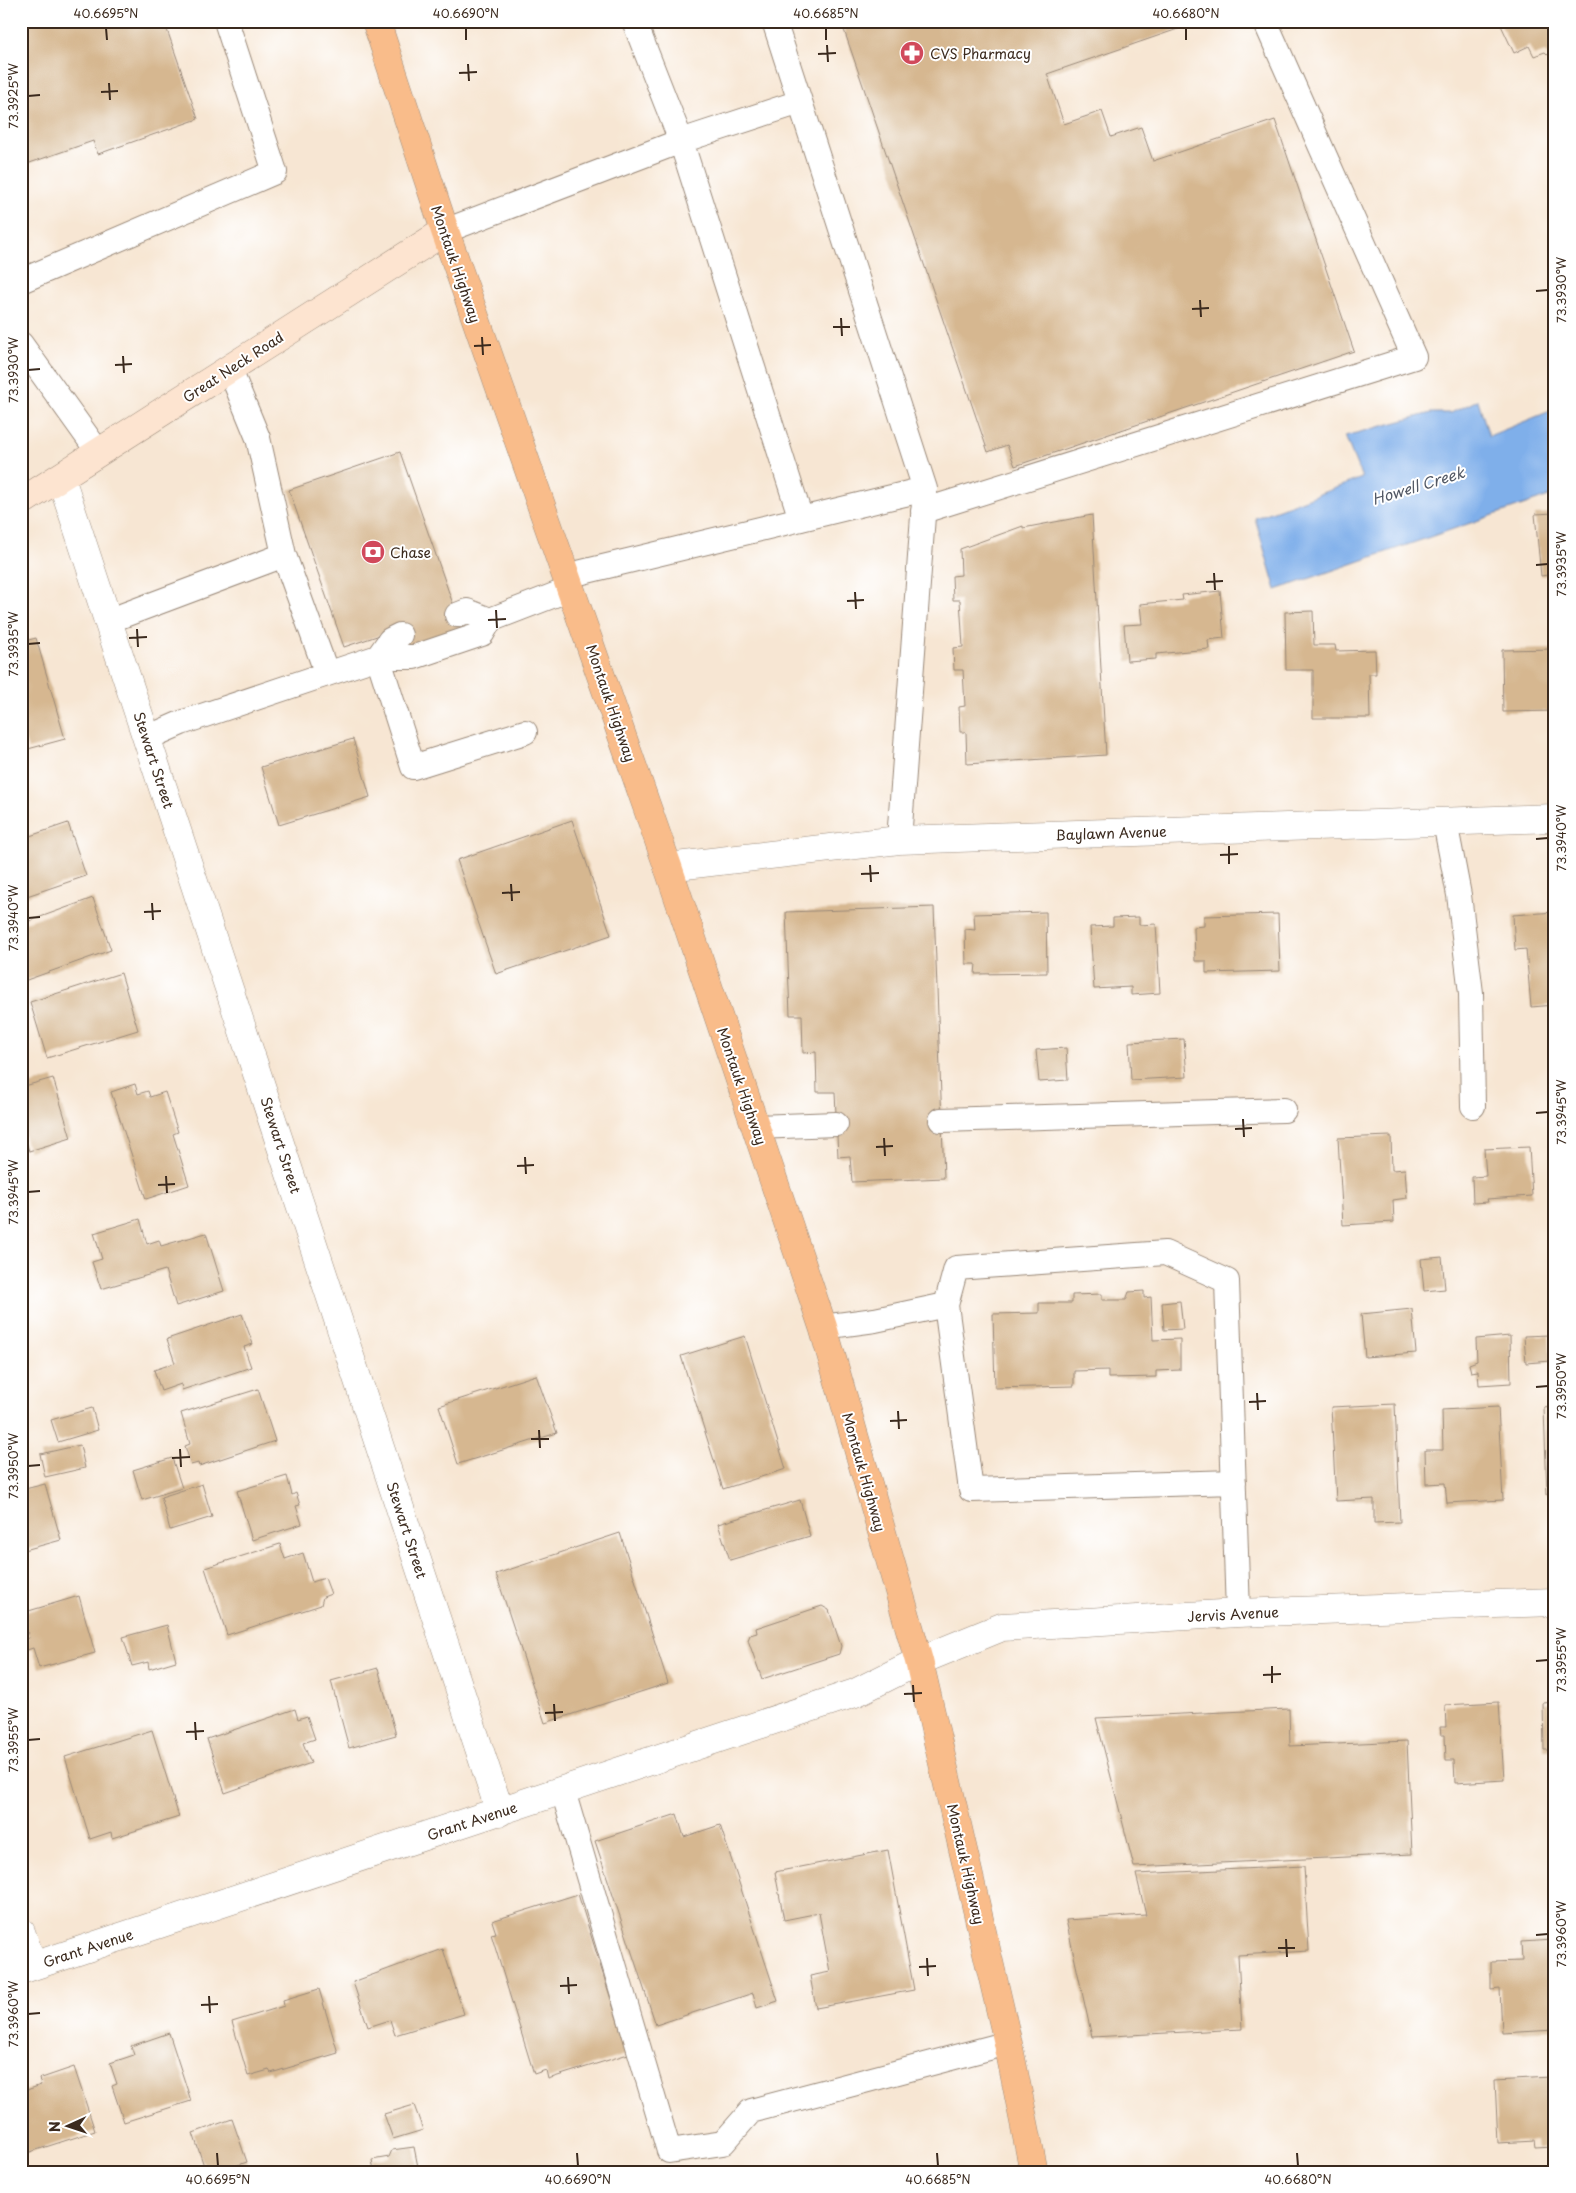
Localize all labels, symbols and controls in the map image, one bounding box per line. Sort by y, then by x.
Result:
text: 40.6695°N [74,4,139,22]
text: 40.6690°N [433,4,499,22]
text: 40.6685°N [793,4,859,22]
text: 40.6680°N [1152,4,1220,22]
pharmacy icon: CVS Pharmacy [899,40,925,66]
place label: CVS Pharmacy [930,43,1031,64]
text: 73.3925°W [4,63,22,129]
street label: Montauk Highway [426,202,486,326]
text: 73.3930°W [1552,256,1570,323]
street label: Great Neck Road [178,326,288,408]
text: 73.3930°W [4,336,22,403]
water label: Howell Creek [1369,460,1468,510]
text: 73.3935°W [1552,531,1570,597]
bank icon: Chase [360,539,386,565]
place label: Chase [390,542,431,563]
text: 73.3935°W [4,611,22,677]
street label: Montauk Highway [581,641,641,765]
street label: Stewart Street [128,709,180,812]
text: 73.3940°W [1552,804,1570,871]
street label: Baylawn Avenue [1055,821,1167,845]
text: 73.3940°W [4,884,22,951]
street label: Montauk Highway [712,1024,772,1148]
text: 73.3945°W [1552,1079,1570,1145]
street label: Stewart Street [255,1094,307,1197]
text: 73.3945°W [4,1159,22,1225]
text: 73.3950°W [1552,1352,1570,1419]
street label: Montauk Highway [837,1410,891,1534]
text: 73.3950°W [4,1432,22,1499]
street label: Stewart Street [381,1479,433,1582]
street label: Jervis Avenue [1187,1601,1280,1627]
text: 73.3955°W [1552,1627,1570,1693]
text: 73.3955°W [4,1707,22,1773]
street label: Grant Avenue [424,1796,520,1845]
street label: Montauk Highway [942,1802,990,1926]
text: 73.3960°W [1552,1900,1570,1967]
street label: Grant Avenue [40,1923,136,1972]
text: 73.3960°W [4,1980,22,2047]
north arrow [42,2100,92,2150]
text: N [44,2121,65,2133]
text: 40.6695°N [186,2170,251,2188]
text: 40.6690°N [545,2170,611,2188]
text: 40.6685°N [905,2170,971,2188]
text: 40.6680°N [1264,2170,1332,2188]

